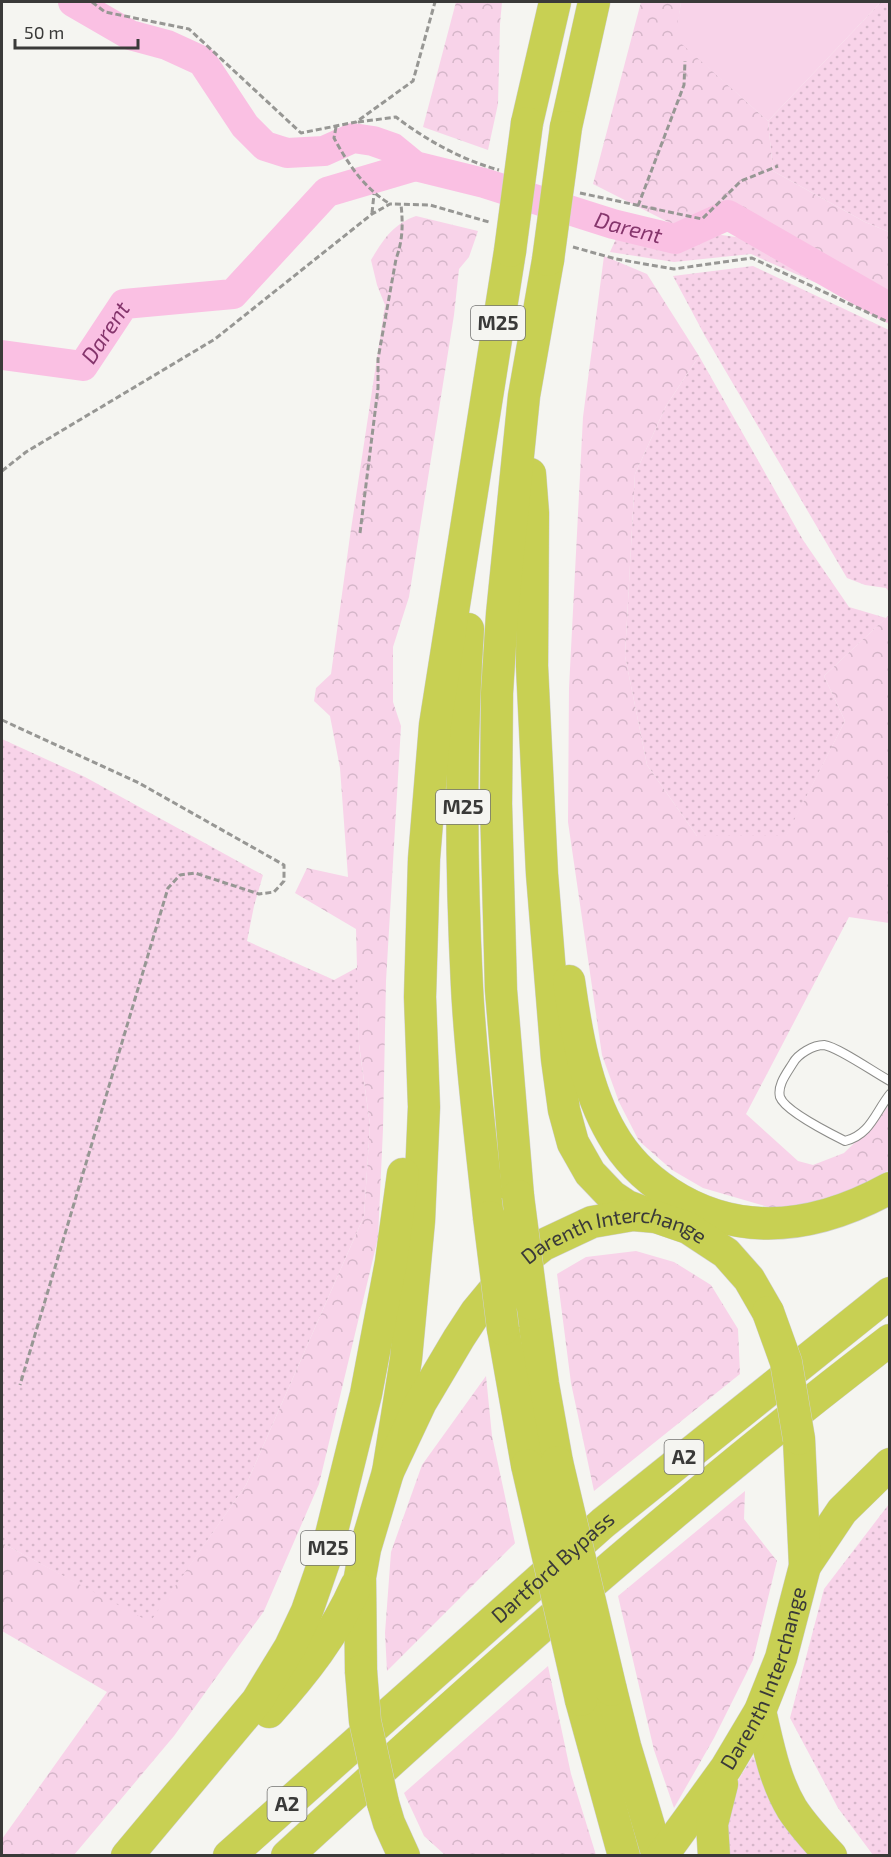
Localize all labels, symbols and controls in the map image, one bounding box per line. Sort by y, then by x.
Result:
scale bar [15,12,138,50]
text: 50 m [24,21,64,43]
water label: Darent [592,205,666,248]
water label: Darent [75,296,135,368]
road number: M25 [471,306,525,340]
road number: M25 [436,790,490,824]
street label: Darenth Interchange [515,1201,712,1269]
road number: A2 [664,1440,704,1474]
street label: Dartford Bypass [486,1505,619,1627]
road number: M25 [301,1531,355,1565]
street label: Darenth Interchange [714,1584,810,1774]
road number: A2 [268,1787,306,1821]

